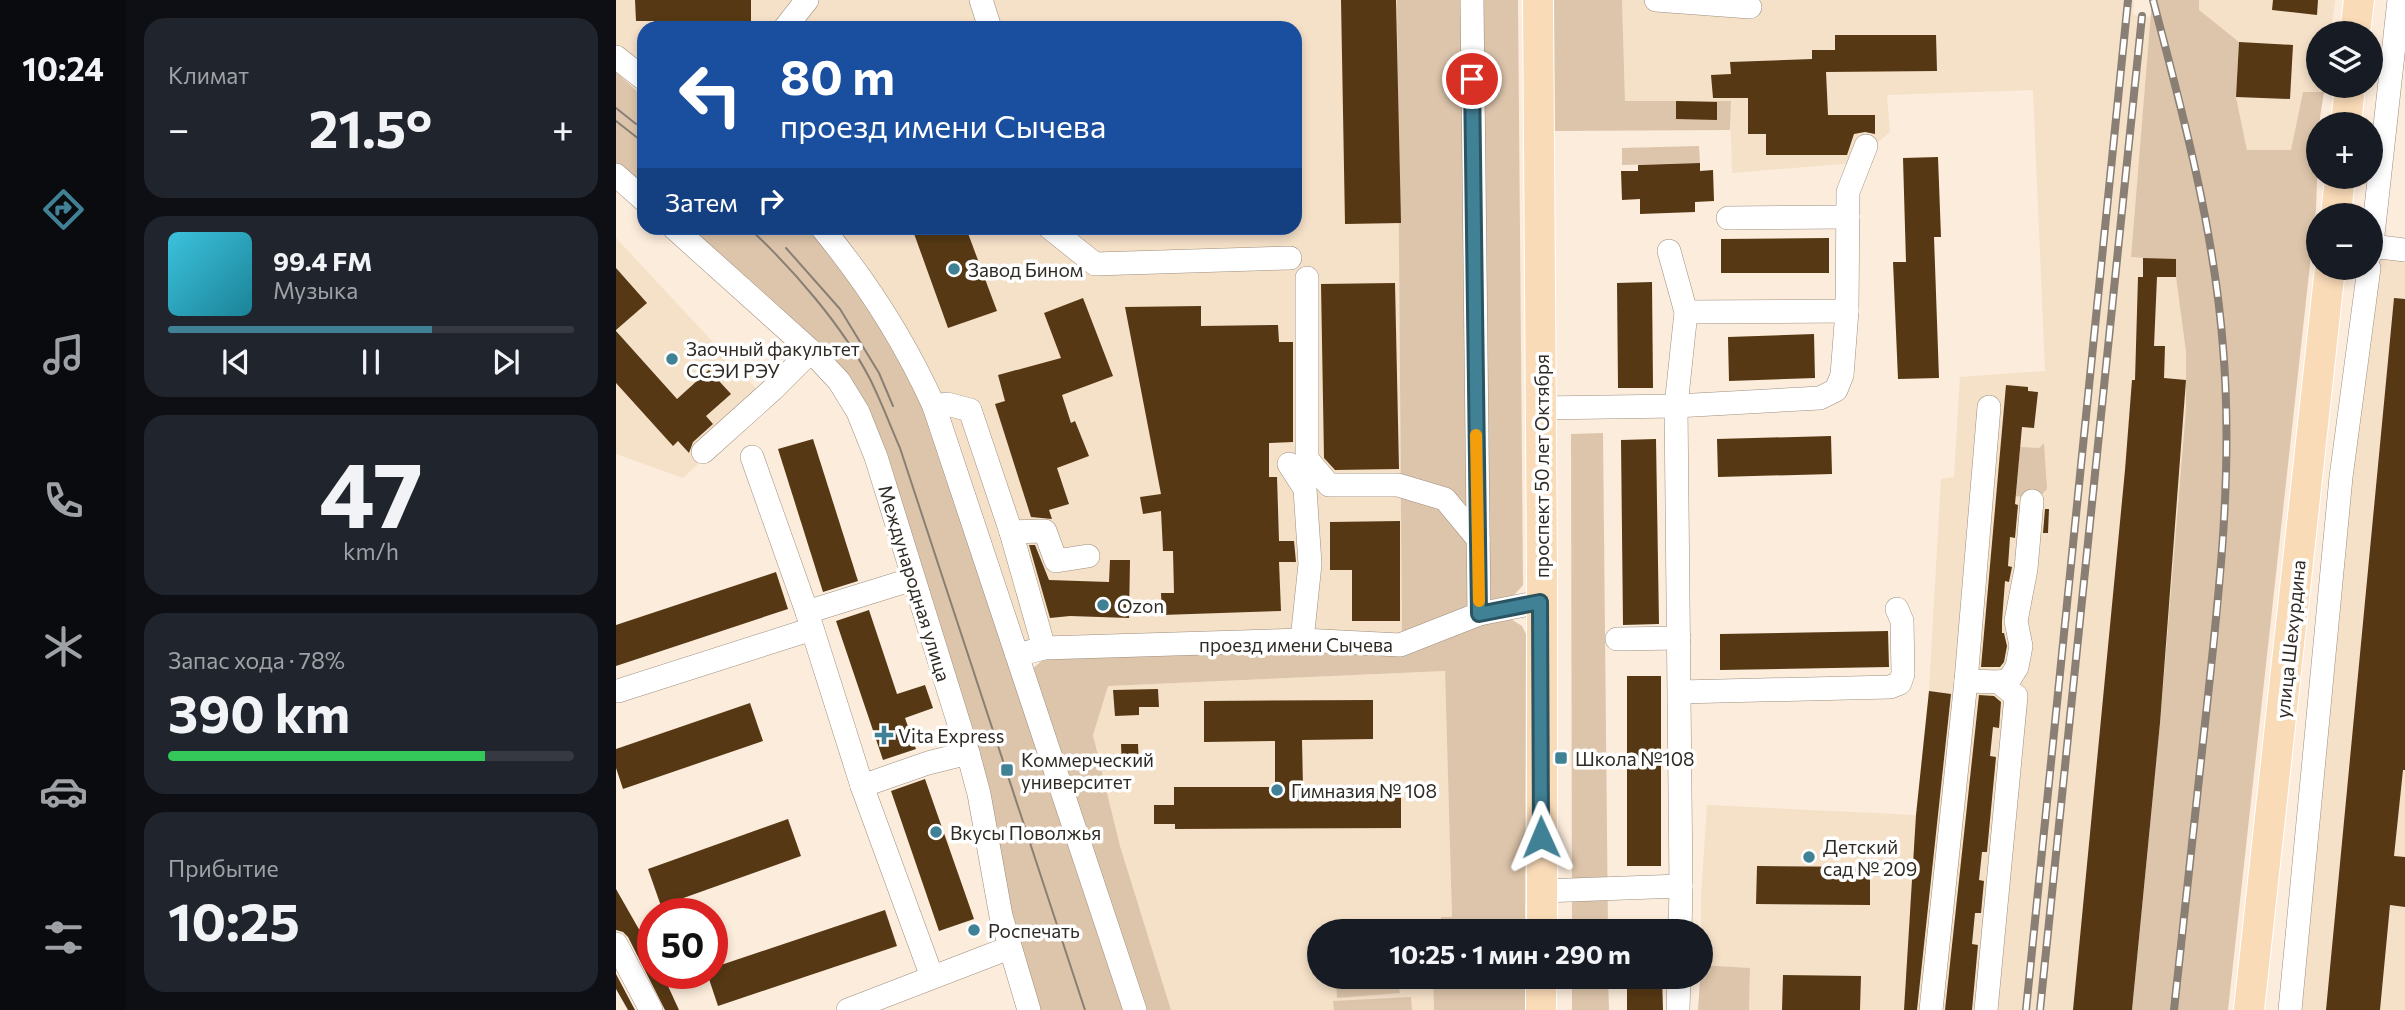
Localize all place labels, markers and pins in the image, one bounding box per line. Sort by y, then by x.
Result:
pin [1442,49,1502,109]
place label: Завод Бином [968,258,1083,281]
marker: Завод Бином [946,261,962,277]
place label: Заочный факультет ССЭИ РЭУ [686,337,860,382]
marker: Заочный факультет ССЭИ РЭУ [664,351,680,367]
place label: Ozon [1117,594,1164,617]
marker: Ozon [1095,597,1111,613]
place label: Vita Express [898,724,1004,747]
marker: Vita Express [876,727,892,743]
place label: Школа №108 [1575,747,1695,770]
place label: Коммерческий университет [1021,748,1154,793]
marker: Школа №108 [1553,750,1569,766]
marker: Коммерческий университет [999,762,1015,778]
place label: Гимназия № 108 [1291,779,1437,802]
marker: Гимназия № 108 [1269,782,1285,798]
place label: Вкусы Поволжья [950,821,1101,844]
marker: Вкусы Поволжья [928,824,944,840]
place label: Детский сад № 209 [1823,835,1917,880]
marker: Детский сад № 209 [1801,849,1817,865]
place label: Роспечать [988,919,1080,942]
marker: Роспечать [966,922,982,938]

